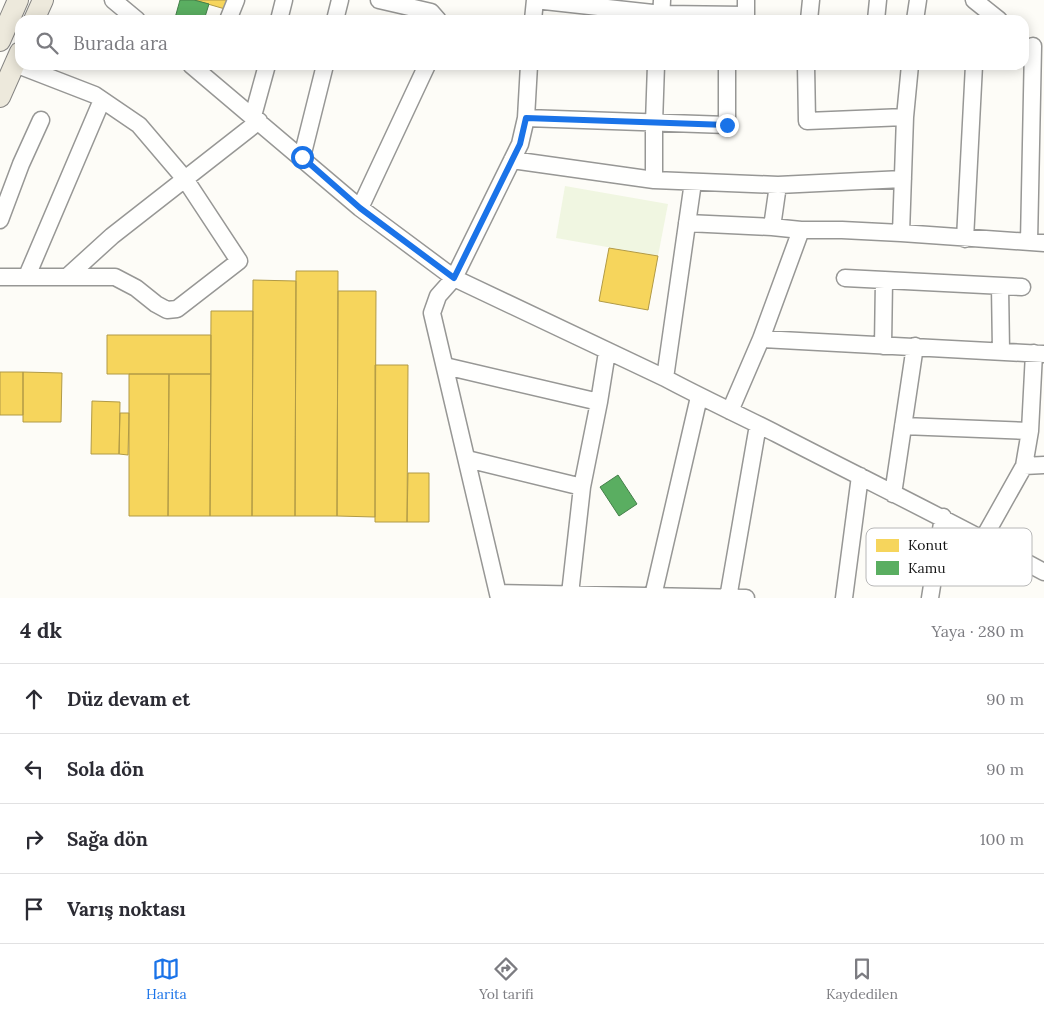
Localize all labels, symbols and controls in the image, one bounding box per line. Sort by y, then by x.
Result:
search box [15,15,1029,70]
icon: search [33,29,61,57]
text: Burada ara [73,31,168,55]
route end [716,114,739,137]
route start [291,146,314,169]
legend [866,528,1032,586]
text: Konut [908,536,948,554]
text: Kamu [908,559,946,577]
text: 4 dk [20,617,62,644]
text: Yaya · 280 m [931,621,1024,641]
icon: ahead [20,685,48,713]
text: Düz devam et [67,687,190,711]
text: 90 m [986,689,1024,709]
icon: left [20,755,48,783]
text: Sola dön [67,757,144,781]
text: 90 m [986,759,1024,779]
icon: right [20,825,48,853]
text: Sağa dön [67,827,148,851]
text: 100 m [980,829,1024,849]
icon: arrive [20,895,48,923]
text: Varış noktası [67,897,186,921]
tab: Harita [146,955,187,1003]
tab: Yol tarifi [479,955,534,1003]
tab: Kaydedilen [826,955,898,1003]

